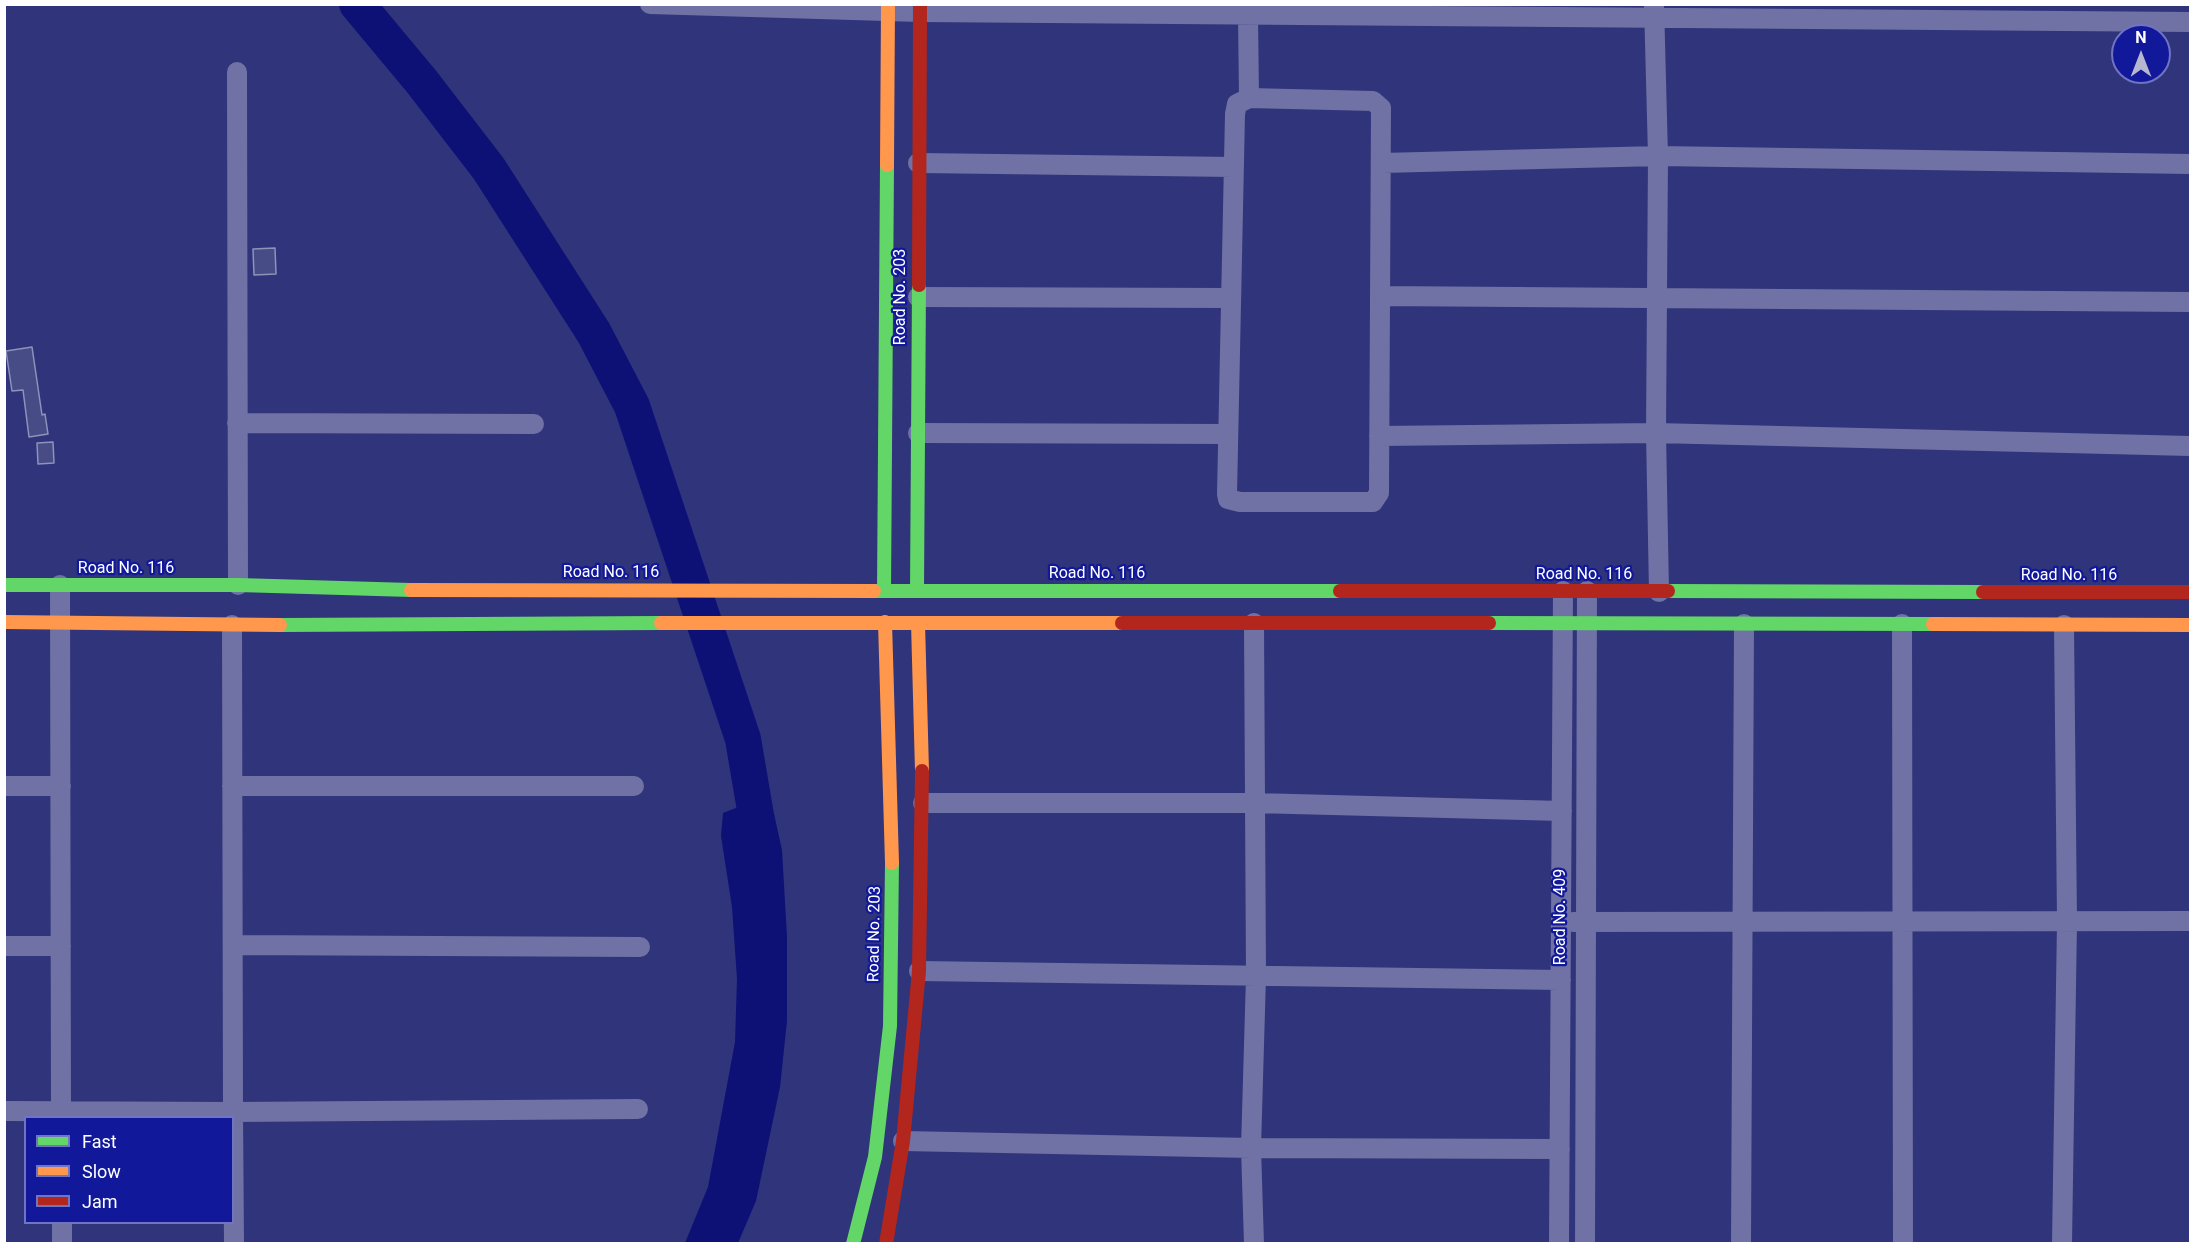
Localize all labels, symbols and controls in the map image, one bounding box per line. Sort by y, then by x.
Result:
north arrow [2111,24,2171,84]
text: N [2135,28,2147,47]
street label: Road No. 203 [891,249,911,345]
street label: Road No. 116 [78,559,174,579]
street label: Road No. 116 [563,563,659,583]
street label: Road No. 116 [1049,564,1145,584]
street label: Road No. 116 [1536,565,1632,585]
street label: Road No. 116 [2021,566,2117,586]
street label: Road No. 409 [1551,869,1571,965]
street label: Road No. 203 [865,886,885,982]
legend [24,1116,234,1224]
text: Fast [82,1131,117,1152]
text: Slow [82,1161,121,1182]
text: Jam [82,1191,118,1212]

